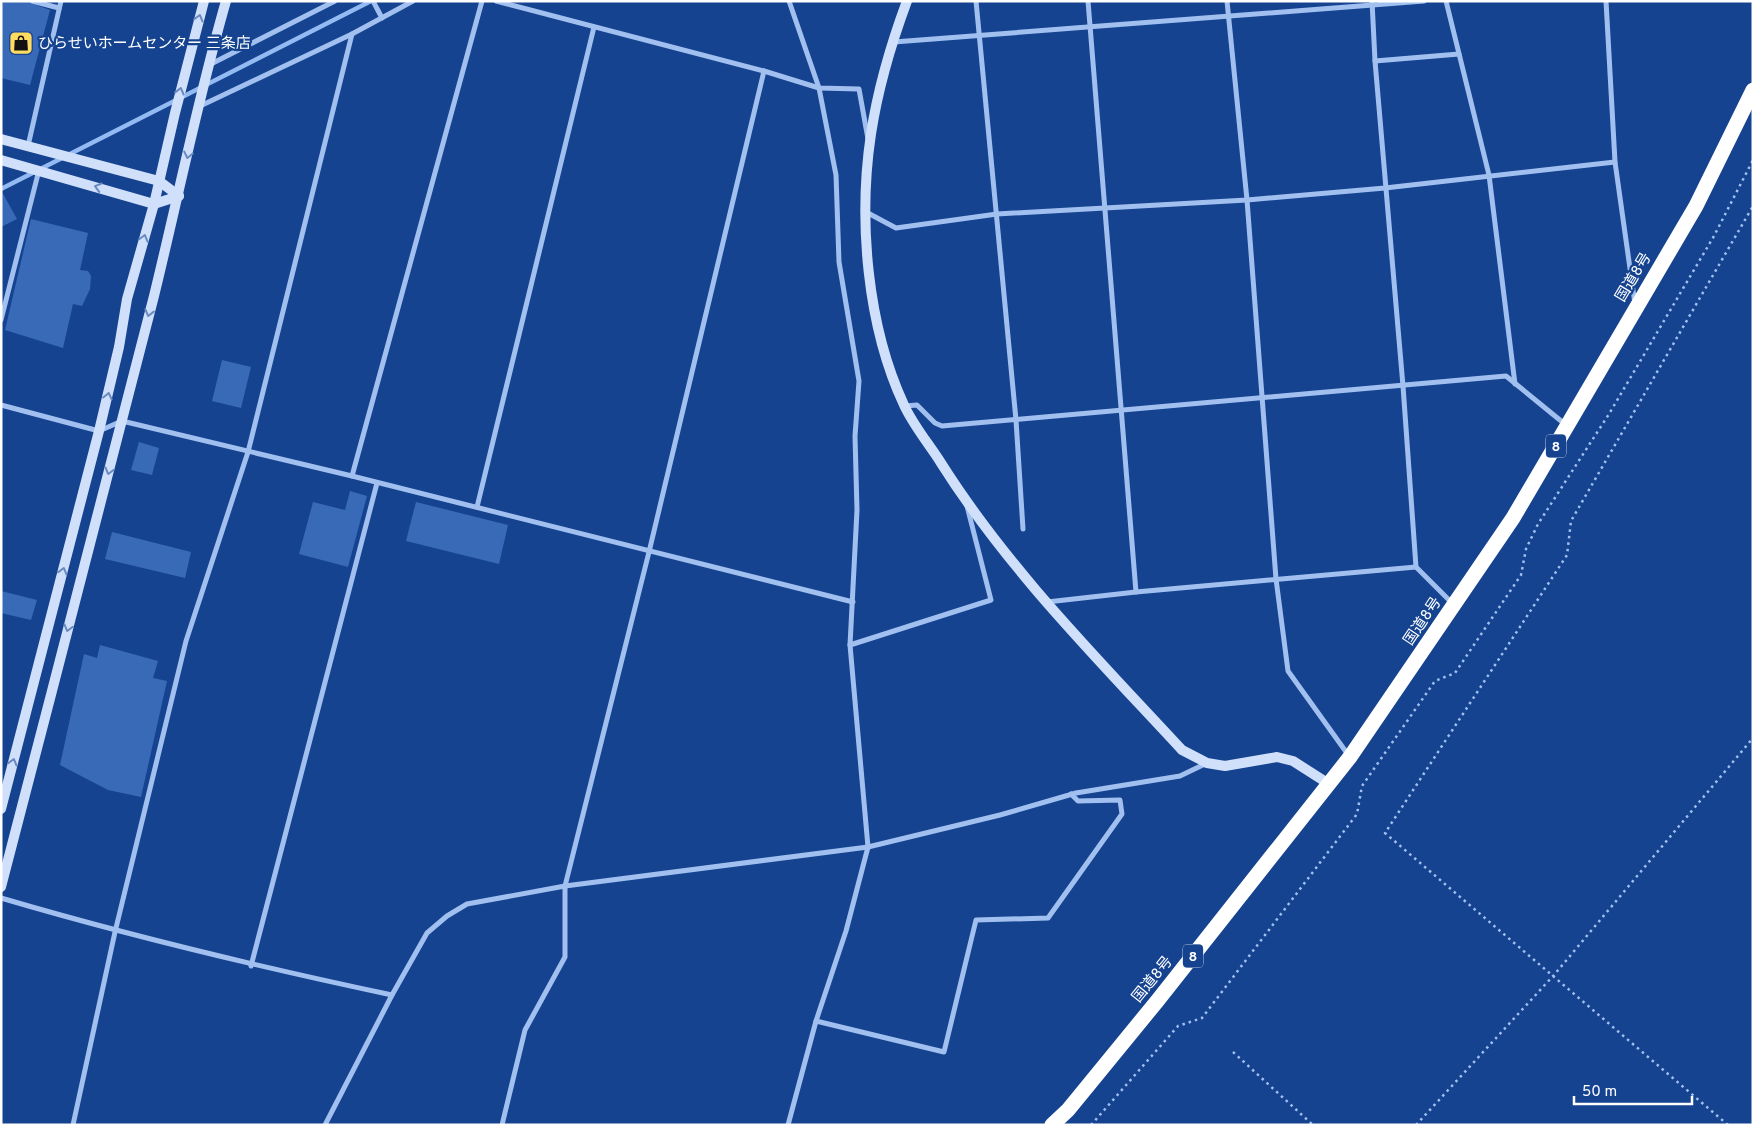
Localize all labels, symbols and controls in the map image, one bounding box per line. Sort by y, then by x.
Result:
one-way arrow [194,15,204,23]
shop icon: ひらせいホームセンター 三条店 [8,30,34,56]
place label: ひらせいホームセンター 三条店 [38,35,251,54]
one-way arrow [174,87,185,96]
one-way arrow [183,151,193,160]
one-way arrow [95,183,103,193]
one-way arrow [139,235,149,243]
street label: 国道8号 [1612,250,1656,306]
one-way arrow [144,309,155,318]
one-way arrow [102,392,113,401]
road number: 8 [1546,434,1566,458]
one-way arrow [104,466,115,475]
one-way arrow [57,566,68,575]
street label: 国道8号 [1400,594,1446,650]
one-way arrow [64,623,74,631]
one-way arrow [8,758,18,766]
road number: 8 [1183,944,1203,968]
street label: 国道8号 [1129,953,1178,1007]
scale bar [1574,1074,1692,1106]
text: 50 m [1582,1083,1617,1102]

